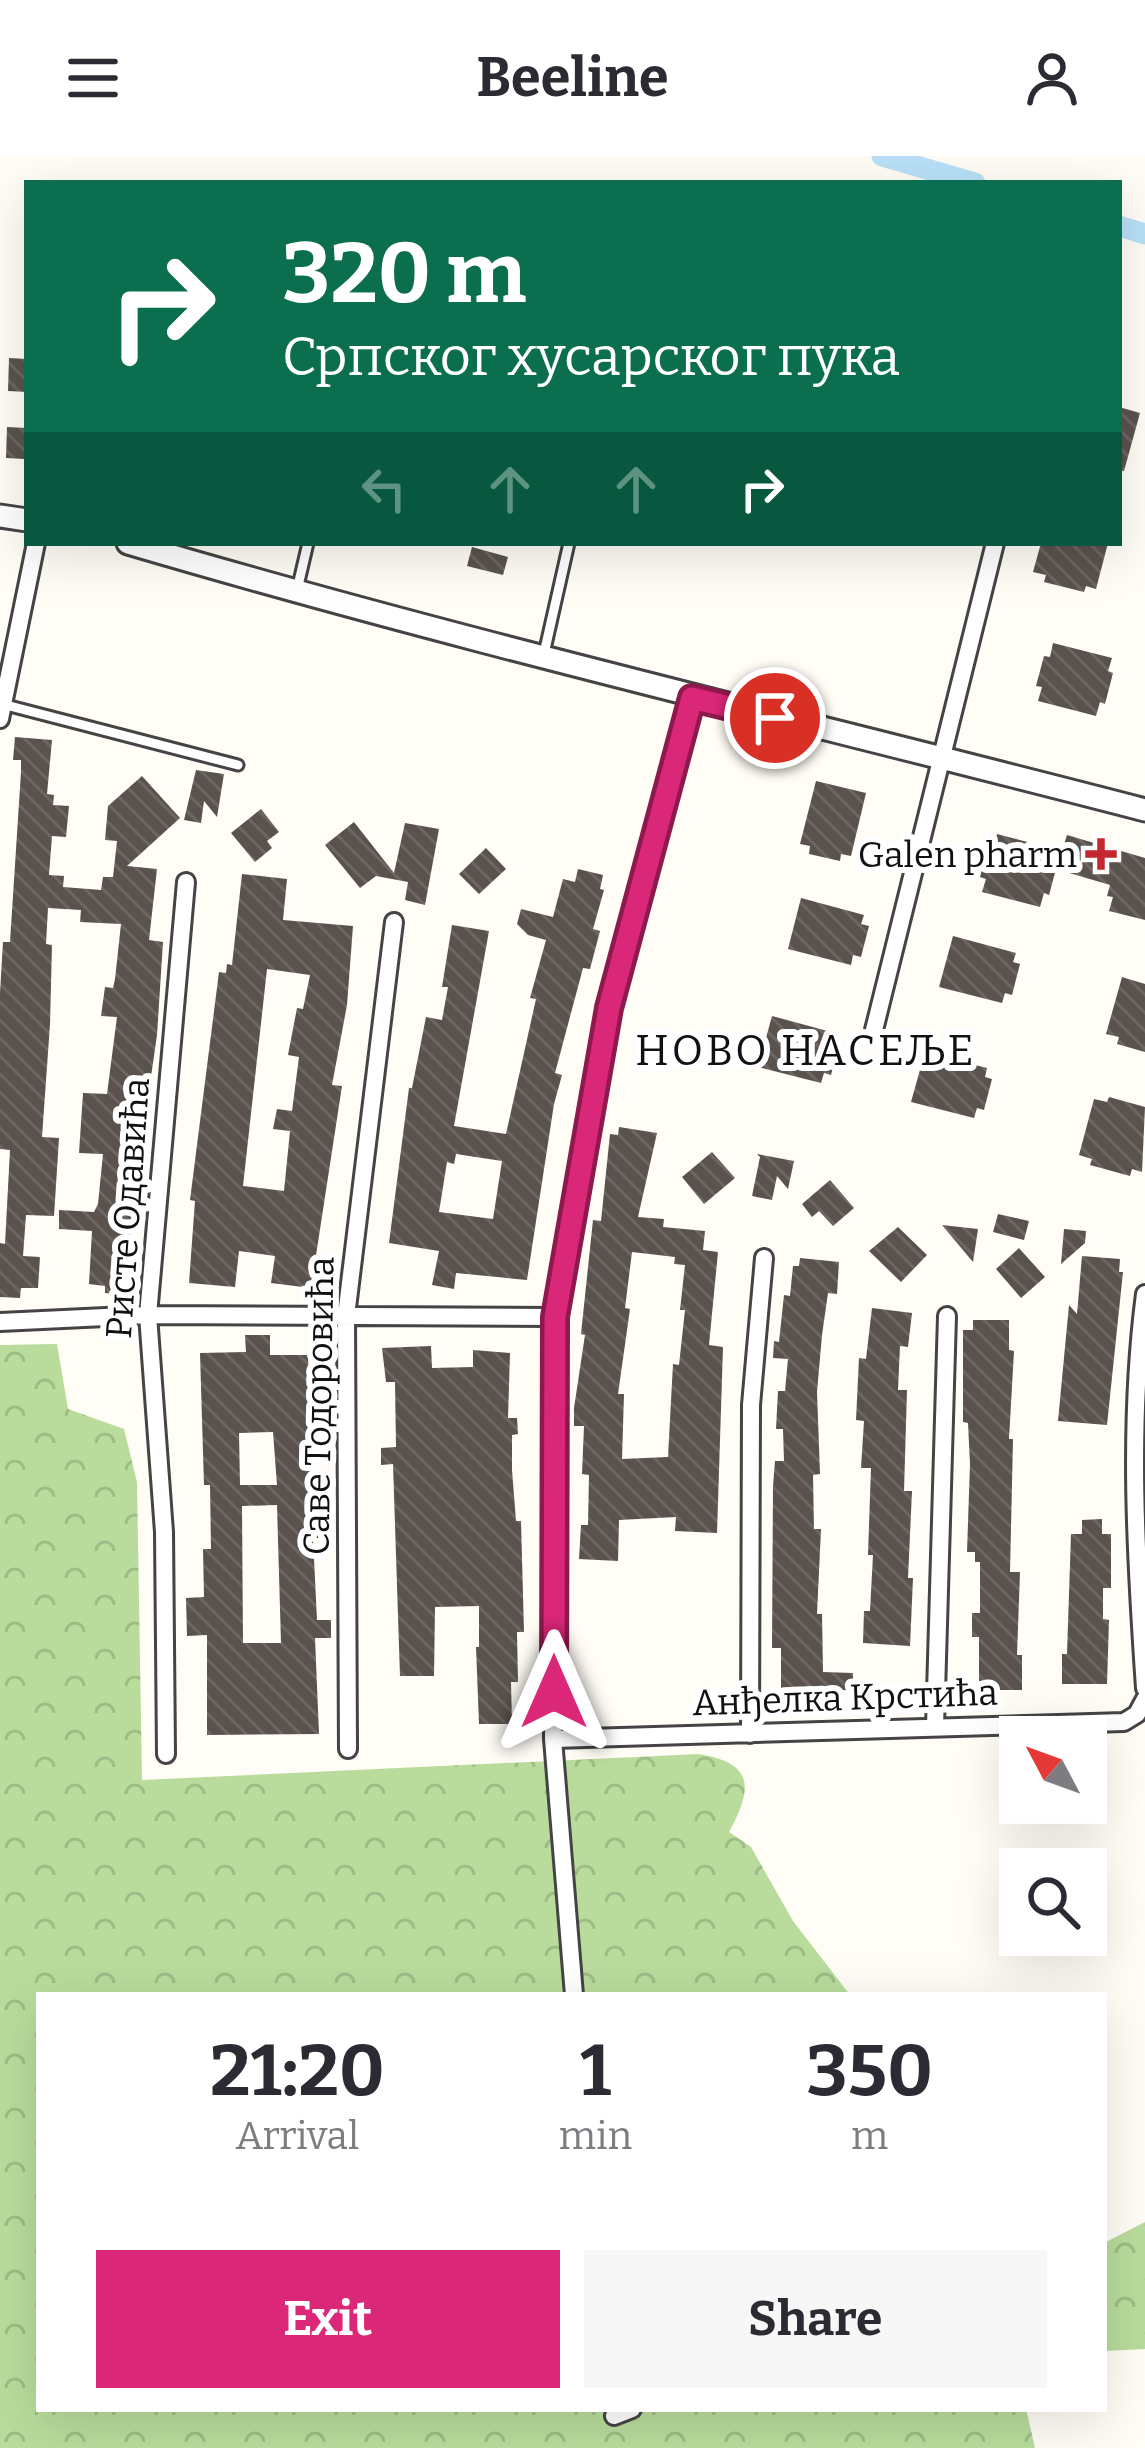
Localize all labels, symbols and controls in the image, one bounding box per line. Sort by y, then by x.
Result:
icon: menu [60,45,126,111]
icon: person [1019,45,1085,111]
text: Beeline [476,46,669,110]
text: 320 m [282,223,526,324]
icon: right [84,228,240,384]
text: Српског хусарског пука [282,325,900,389]
icon: left [351,456,417,522]
icon: ahead [477,456,543,522]
icon: ahead [603,456,669,522]
icon: right [729,456,795,522]
pin [724,667,826,769]
icon: arrive [742,685,808,751]
place label: Galen pharm [858,833,1077,877]
marker: Galen pharm [1088,841,1114,867]
district label: НОВО НАСЕЉЕ [635,1026,977,1076]
street label: Ристе Одавића [97,1076,159,1340]
street label: Саве Тодоровића [294,1256,344,1556]
position arrow [491,1629,617,1755]
street label: Анђелка Крстића [692,1671,999,1725]
north arrow [999,1716,1107,1824]
map controls [999,1716,1107,1956]
button: search [999,1848,1107,1956]
text: 21:20 [210,2028,385,2114]
text: 1 [580,2028,611,2114]
text: 350 [806,2028,933,2114]
text: Arrival [236,2113,359,2159]
text: min [559,2113,632,2159]
text: m [851,2113,888,2159]
button: Exit [96,2250,560,2388]
button: Share [584,2250,1047,2388]

